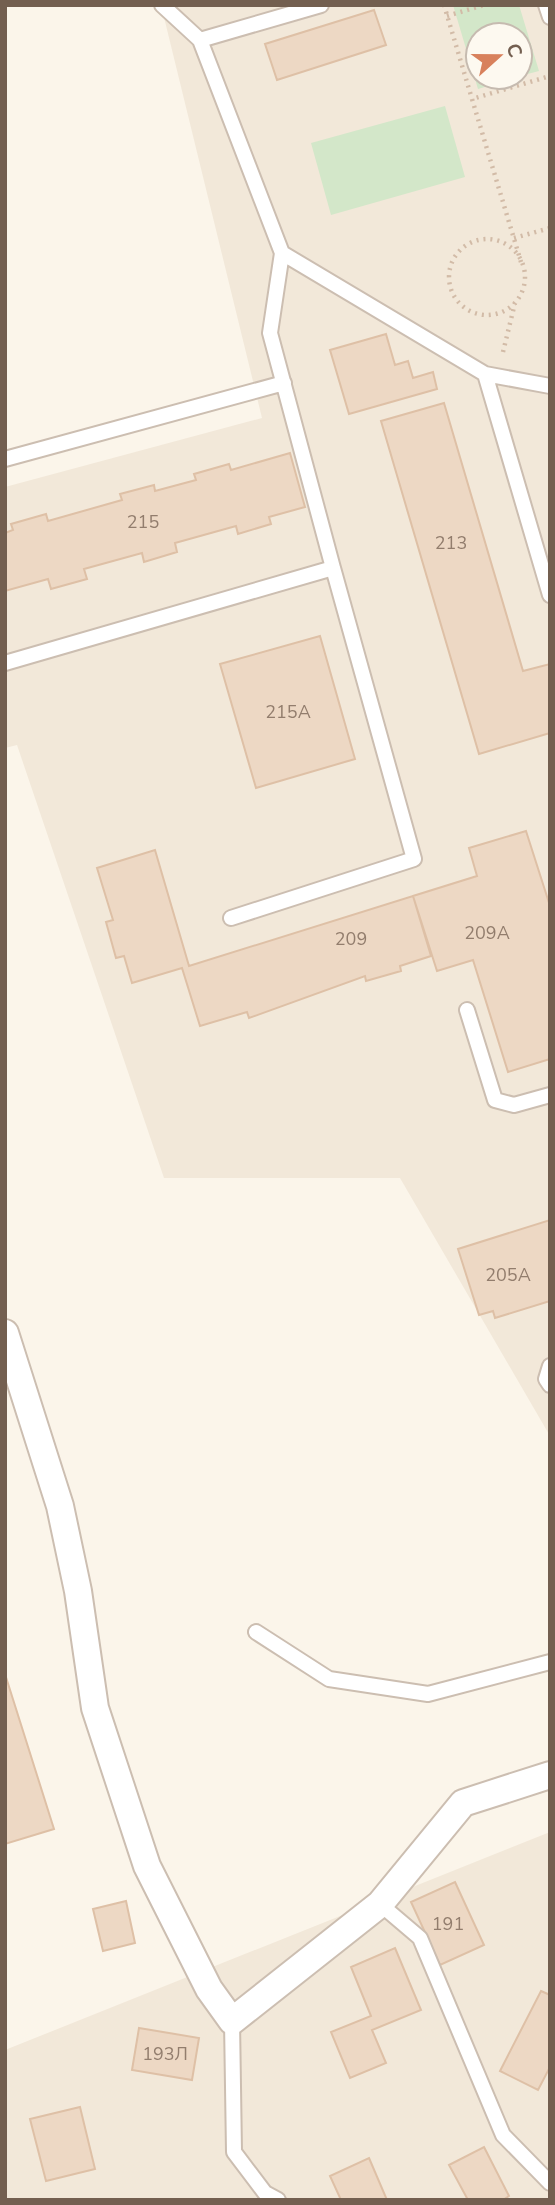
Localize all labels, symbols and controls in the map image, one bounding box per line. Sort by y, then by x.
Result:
north arrow [464,21,534,91]
text: С [499,40,528,61]
house number: 215 [127,510,159,534]
house number: 213 [435,531,467,555]
house number: 215А [265,700,311,724]
house number: 209А [464,921,510,945]
house number: 209 [335,927,367,951]
house number: 205А [485,1263,531,1287]
house number: 191 [432,1912,464,1936]
house number: 193Л [142,2042,188,2066]

